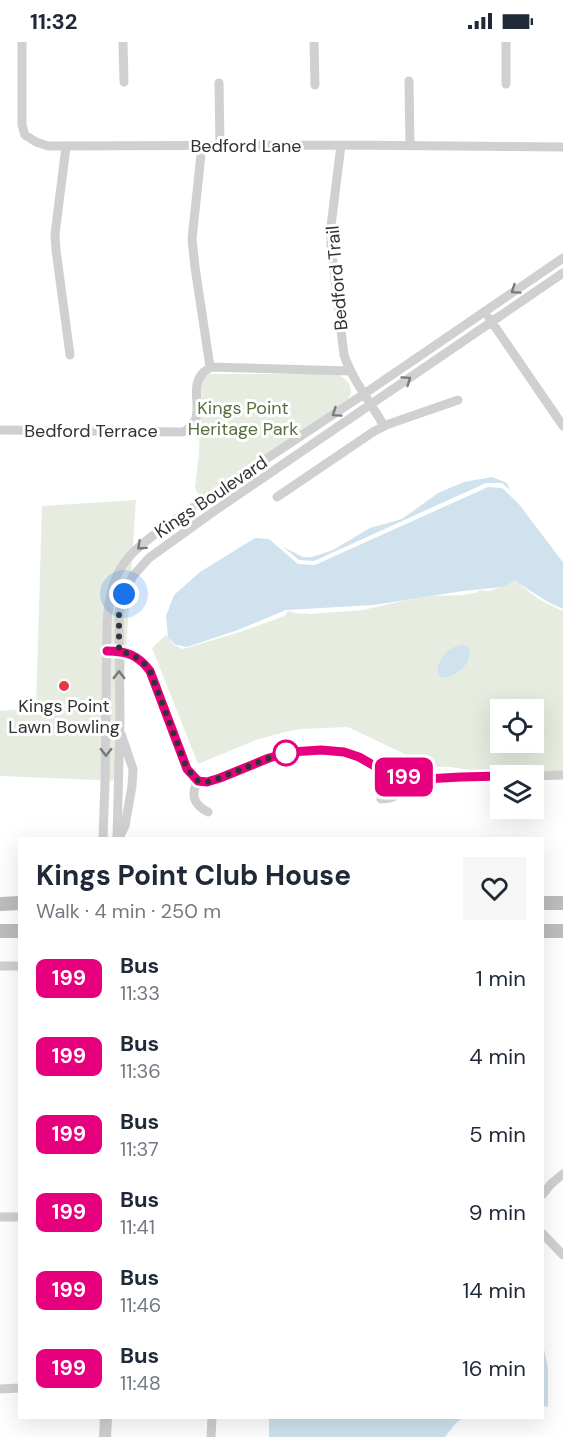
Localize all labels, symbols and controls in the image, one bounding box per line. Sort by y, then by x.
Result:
text: 11:32 [30,7,78,36]
street label: Bedford Lane [190,134,302,158]
street label: Bedford Trail [320,225,354,331]
one-way arrow [510,283,521,294]
one-way arrow [400,376,411,387]
park label: Kings Point Heritage Park [188,396,298,441]
one-way arrow [332,405,343,416]
street label: Bedford Terrace [24,419,158,443]
street label: Kings Boulevard [150,450,272,544]
one-way arrow [137,539,148,550]
your location [109,579,139,609]
one-way arrow [113,671,125,680]
marker: Kings Point Lawn Bowling [57,679,71,693]
place label: Kings Point Lawn Bowling [8,694,120,739]
map controls [490,699,544,819]
button: locate [490,699,544,753]
unlabelled marker [273,740,299,766]
one-way arrow [100,747,112,756]
line badge: 199 [370,758,438,796]
text: 199 [387,763,421,791]
button: layers [490,765,544,819]
text: Kings Point Club House [36,857,351,894]
button: heart [463,857,526,920]
text: Walk · 4 min · 250 m [36,898,221,924]
text: Bus [120,951,159,980]
text: 199 [52,964,86,992]
text: 1 min [476,964,526,993]
text: 11:33 [120,980,160,1006]
text: Bus [120,1029,159,1058]
text: 199 [52,1042,86,1070]
text: 4 min [469,1042,526,1071]
text: 11:36 [120,1058,161,1084]
text: Bus [120,1107,159,1136]
text: 199 [52,1120,86,1148]
text: 5 min [469,1120,526,1149]
text: 11:37 [120,1136,159,1162]
text: Bus [120,1185,159,1214]
text: 199 [52,1198,86,1226]
text: 9 min [469,1198,526,1227]
text: 11:41 [120,1214,155,1240]
text: Bus [120,1263,159,1292]
text: 199 [52,1276,86,1304]
text: 14 min [462,1276,526,1305]
text: 11:46 [120,1292,161,1318]
text: Bus [120,1341,159,1370]
text: 199 [52,1354,86,1382]
text: 16 min [462,1354,526,1383]
text: 11:48 [120,1370,161,1396]

